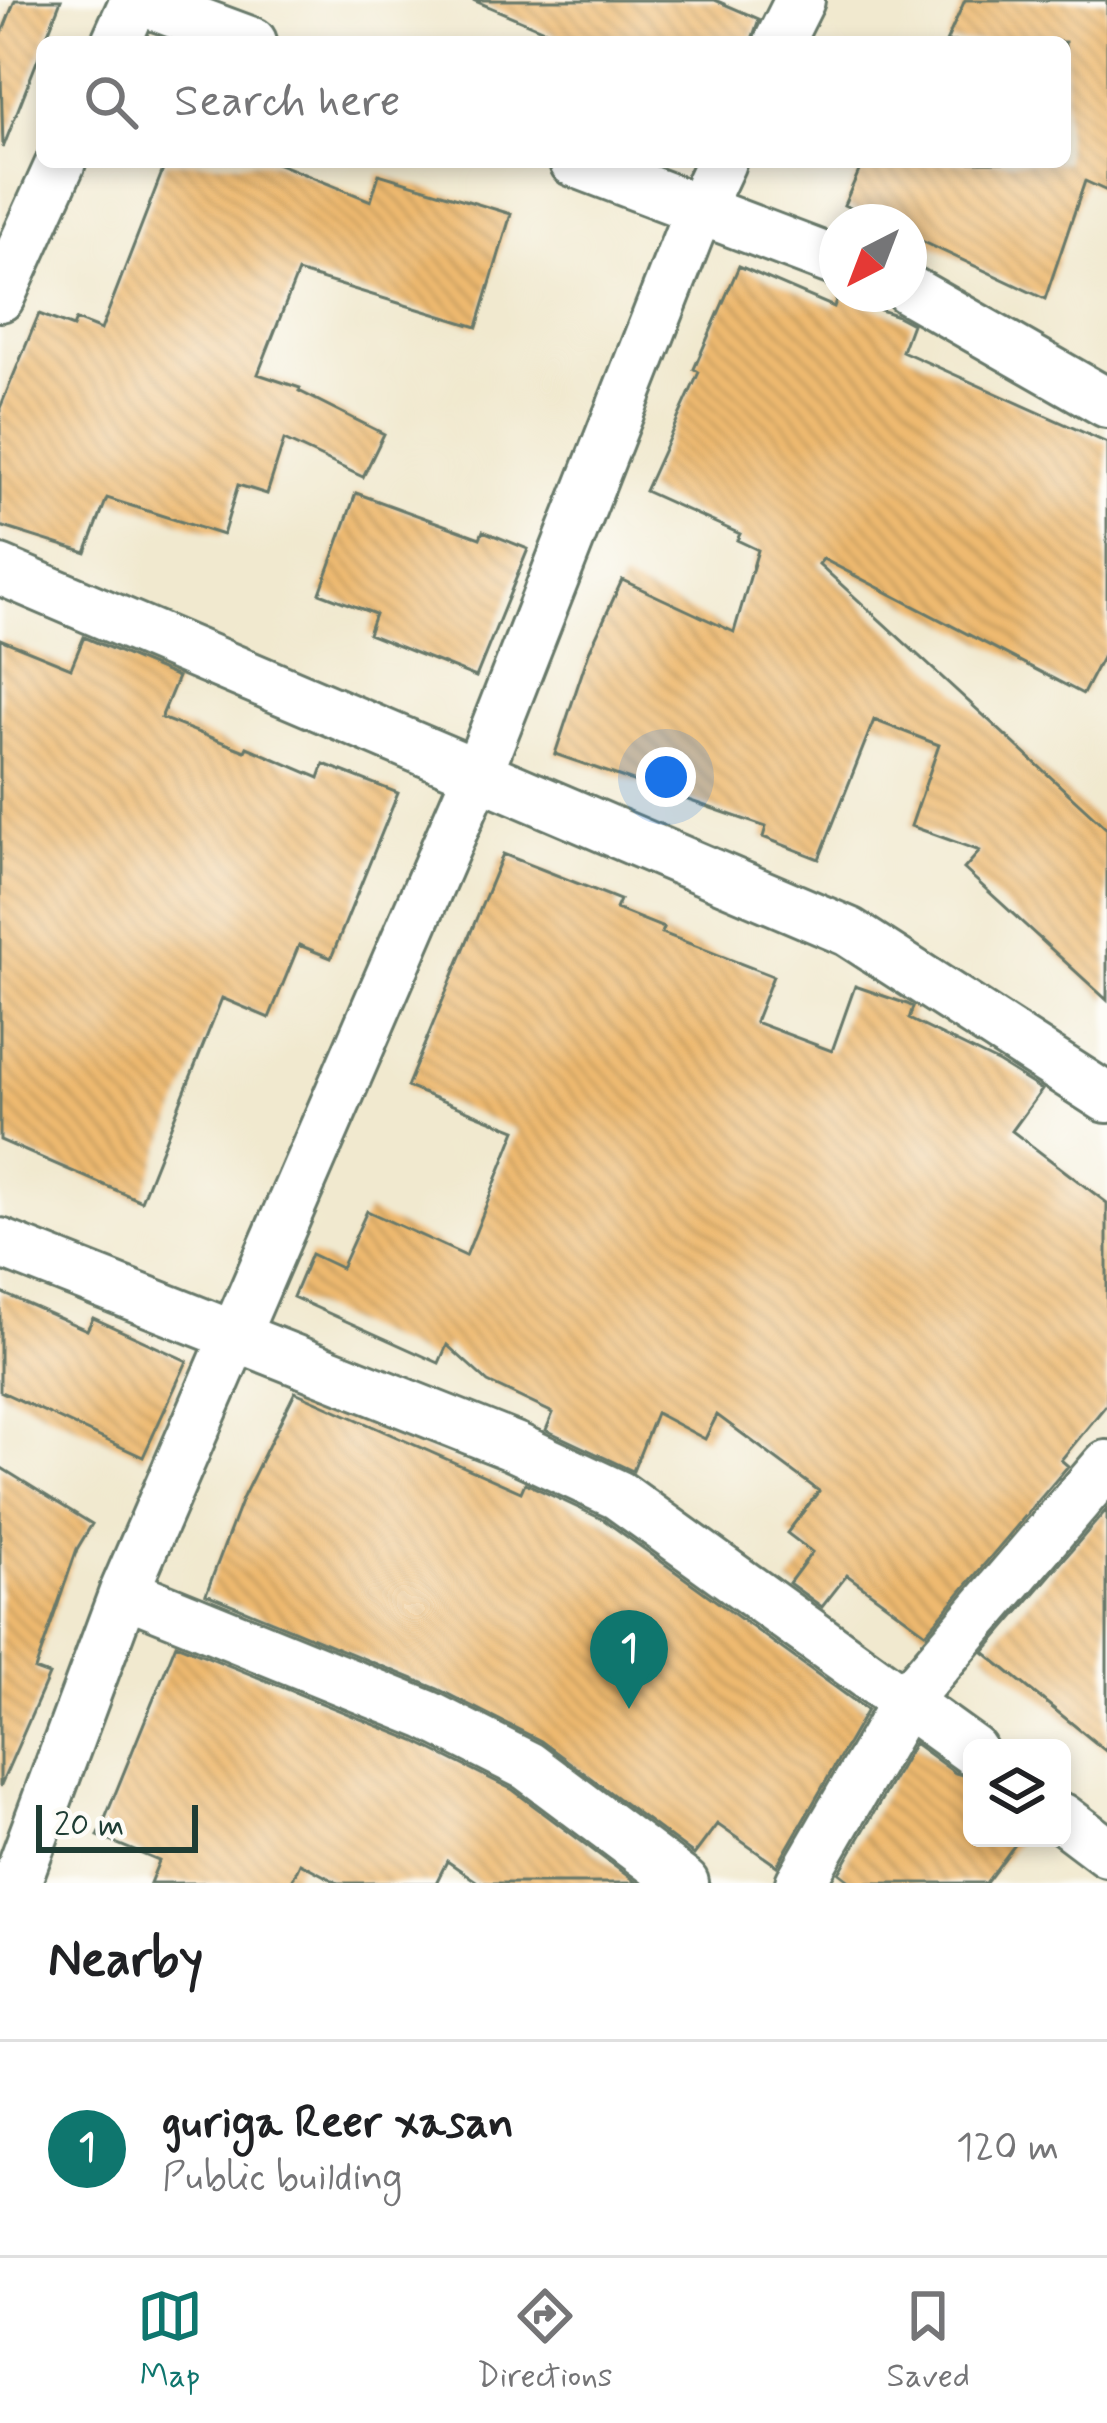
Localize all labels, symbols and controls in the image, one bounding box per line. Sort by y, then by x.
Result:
search box [36,36,1071,168]
icon: search [78,69,144,135]
text: Search here [174,73,401,132]
north arrow [819,204,927,312]
your location [636,747,696,807]
pin: 1 [590,1610,668,1709]
map controls [963,1739,1071,1847]
button: layers [963,1739,1071,1847]
scale bar [36,1799,198,1852]
text: 20 m [54,1804,124,1848]
text: Nearby [48,1928,203,1994]
text: guriga Reer xasan [162,2094,514,2153]
text: 1 [78,2123,96,2174]
text: 120 m [956,2123,1059,2174]
text: Public building [162,2153,402,2204]
tab: Map [137,2283,203,2399]
tab: Directions [477,2283,613,2399]
tab: Saved [887,2283,970,2399]

